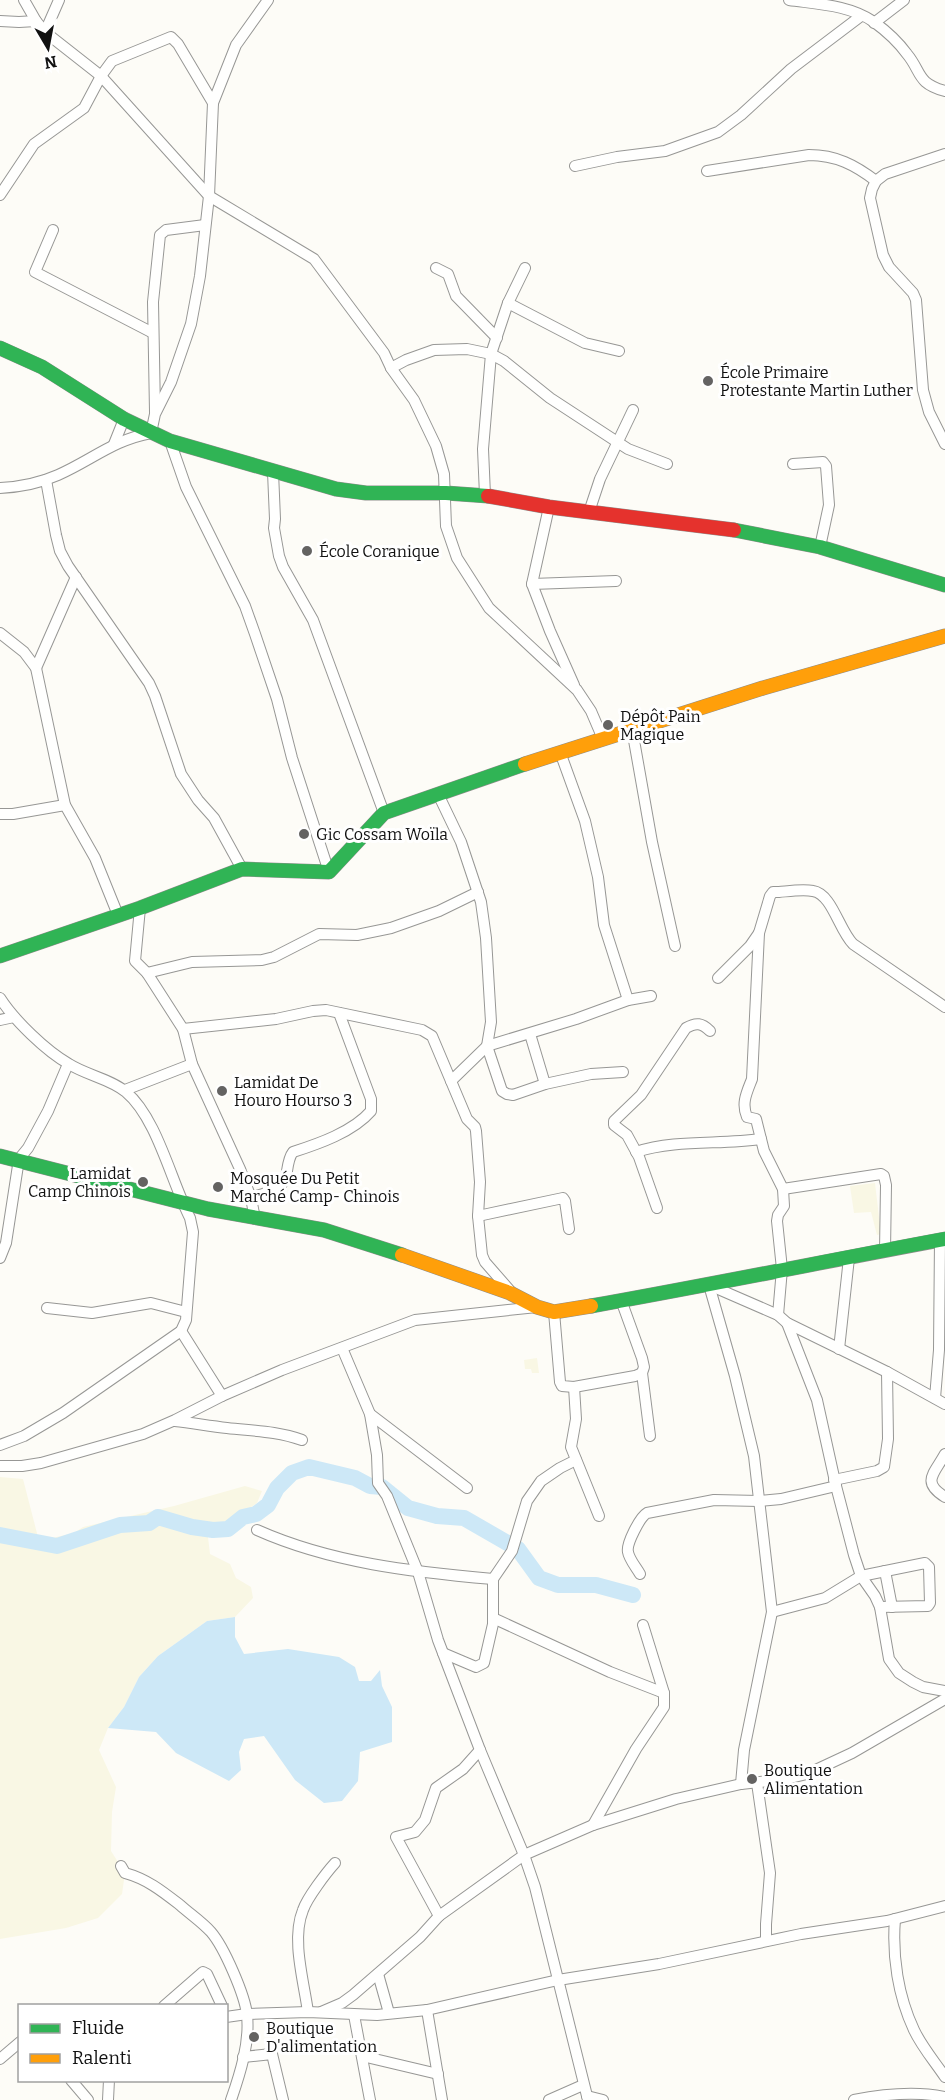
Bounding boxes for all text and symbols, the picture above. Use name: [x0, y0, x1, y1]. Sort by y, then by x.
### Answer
north arrow: [18, 18, 78, 78]
text: N: [43, 52, 58, 73]
place label: École Primaire Protestante Martin Luther: [720, 362, 913, 400]
marker: École Primaire Protestante Martin Luther: [701, 374, 715, 388]
place label: École Coranique: [319, 541, 440, 561]
marker: École Coranique: [300, 544, 314, 558]
place label: Dépôt Pain Magique: [620, 707, 701, 744]
marker: Dépôt Pain Magique: [601, 718, 615, 732]
place label: Gic Cossam Woïla: [316, 825, 448, 844]
marker: Gic Cossam Woïla: [297, 827, 311, 841]
place label: Lamidat De Houro Hourso 3: [234, 1073, 352, 1110]
marker: Lamidat De Houro Hourso 3: [215, 1084, 229, 1098]
place label: Lamidat Camp Chinois: [28, 1164, 131, 1201]
place label: Mosquée Du Petit Marché Camp- Chinois: [230, 1169, 400, 1206]
marker: Lamidat Camp Chinois: [136, 1175, 150, 1189]
marker: Mosquée Du Petit Marché Camp- Chinois: [211, 1180, 225, 1194]
place label: Boutique Alimentation: [764, 1761, 863, 1798]
marker: Boutique Alimentation: [745, 1772, 759, 1786]
legend: [18, 2004, 228, 2082]
text: Fluide: [72, 2017, 124, 2039]
place label: Boutique D'alimentation: [266, 2019, 377, 2056]
marker: Boutique D'alimentation: [247, 2030, 261, 2044]
text: Ralenti: [72, 2047, 132, 2069]

